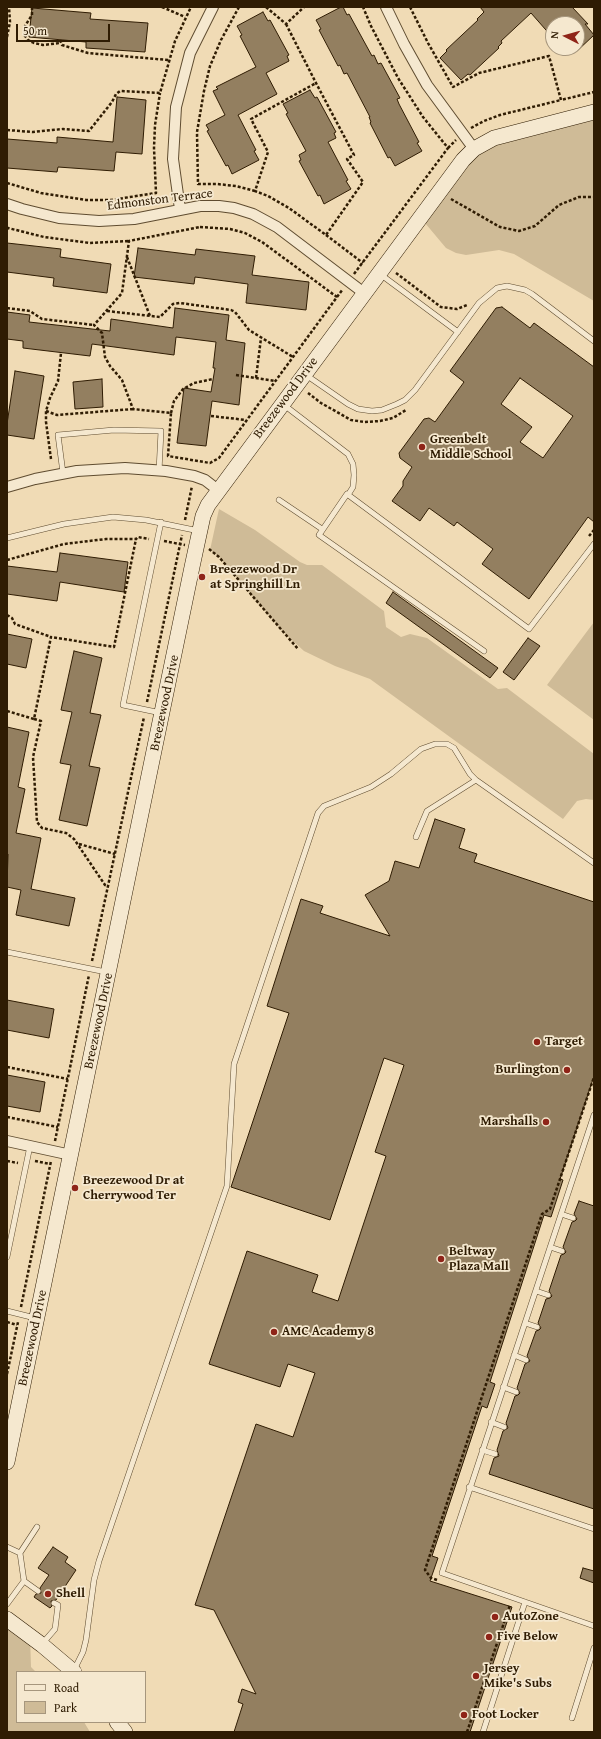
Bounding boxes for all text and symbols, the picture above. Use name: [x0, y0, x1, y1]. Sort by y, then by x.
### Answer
scale bar: [18, 16, 112, 42]
north arrow: [545, 16, 585, 56]
text: 50 m: [23, 22, 47, 39]
text: N: [546, 30, 562, 39]
street label: Edmonston Terrace: [106, 186, 214, 214]
street label: Breezewood Drive: [250, 354, 322, 442]
place label: Greenbelt Middle School: [430, 432, 512, 463]
marker: Greenbelt Middle School: [417, 442, 427, 452]
place label: Breezewood Dr at Springhill Ln: [210, 562, 300, 593]
marker: Breezewood Dr at Springhill Ln: [197, 572, 207, 582]
street label: Breezewood Drive: [147, 654, 183, 752]
street label: Breezewood Drive: [81, 972, 117, 1070]
place label: Target: [545, 1034, 583, 1050]
marker: Target: [532, 1037, 542, 1047]
place label: Burlington: [495, 1062, 559, 1078]
marker: Burlington: [562, 1065, 572, 1075]
place label: Marshalls: [481, 1114, 538, 1130]
marker: Marshalls: [541, 1117, 551, 1127]
place label: Breezewood Dr at Cherrywood Ter: [83, 1173, 184, 1204]
marker: Breezewood Dr at Cherrywood Ter: [70, 1183, 80, 1193]
place label: Beltway Plaza Mall: [449, 1244, 509, 1275]
marker: Beltway Plaza Mall: [436, 1254, 446, 1264]
street label: Breezewood Drive: [15, 1289, 51, 1387]
place label: AMC Academy 8: [282, 1324, 374, 1340]
marker: AMC Academy 8: [269, 1327, 279, 1337]
place label: Shell: [56, 1586, 85, 1602]
marker: Shell: [43, 1589, 53, 1599]
place label: AutoZone: [503, 1609, 559, 1625]
marker: AutoZone: [490, 1612, 500, 1622]
place label: Five Below: [497, 1629, 558, 1645]
marker: Five Below: [484, 1632, 494, 1642]
place label: Jersey Mike's Subs: [484, 1661, 552, 1692]
legend: [16, 1671, 146, 1723]
marker: Jersey Mike's Subs: [471, 1671, 481, 1681]
text: Road: [54, 1679, 79, 1696]
text: Park: [54, 1699, 77, 1716]
place label: Foot Locker: [472, 1707, 539, 1723]
marker: Foot Locker: [459, 1710, 469, 1720]

